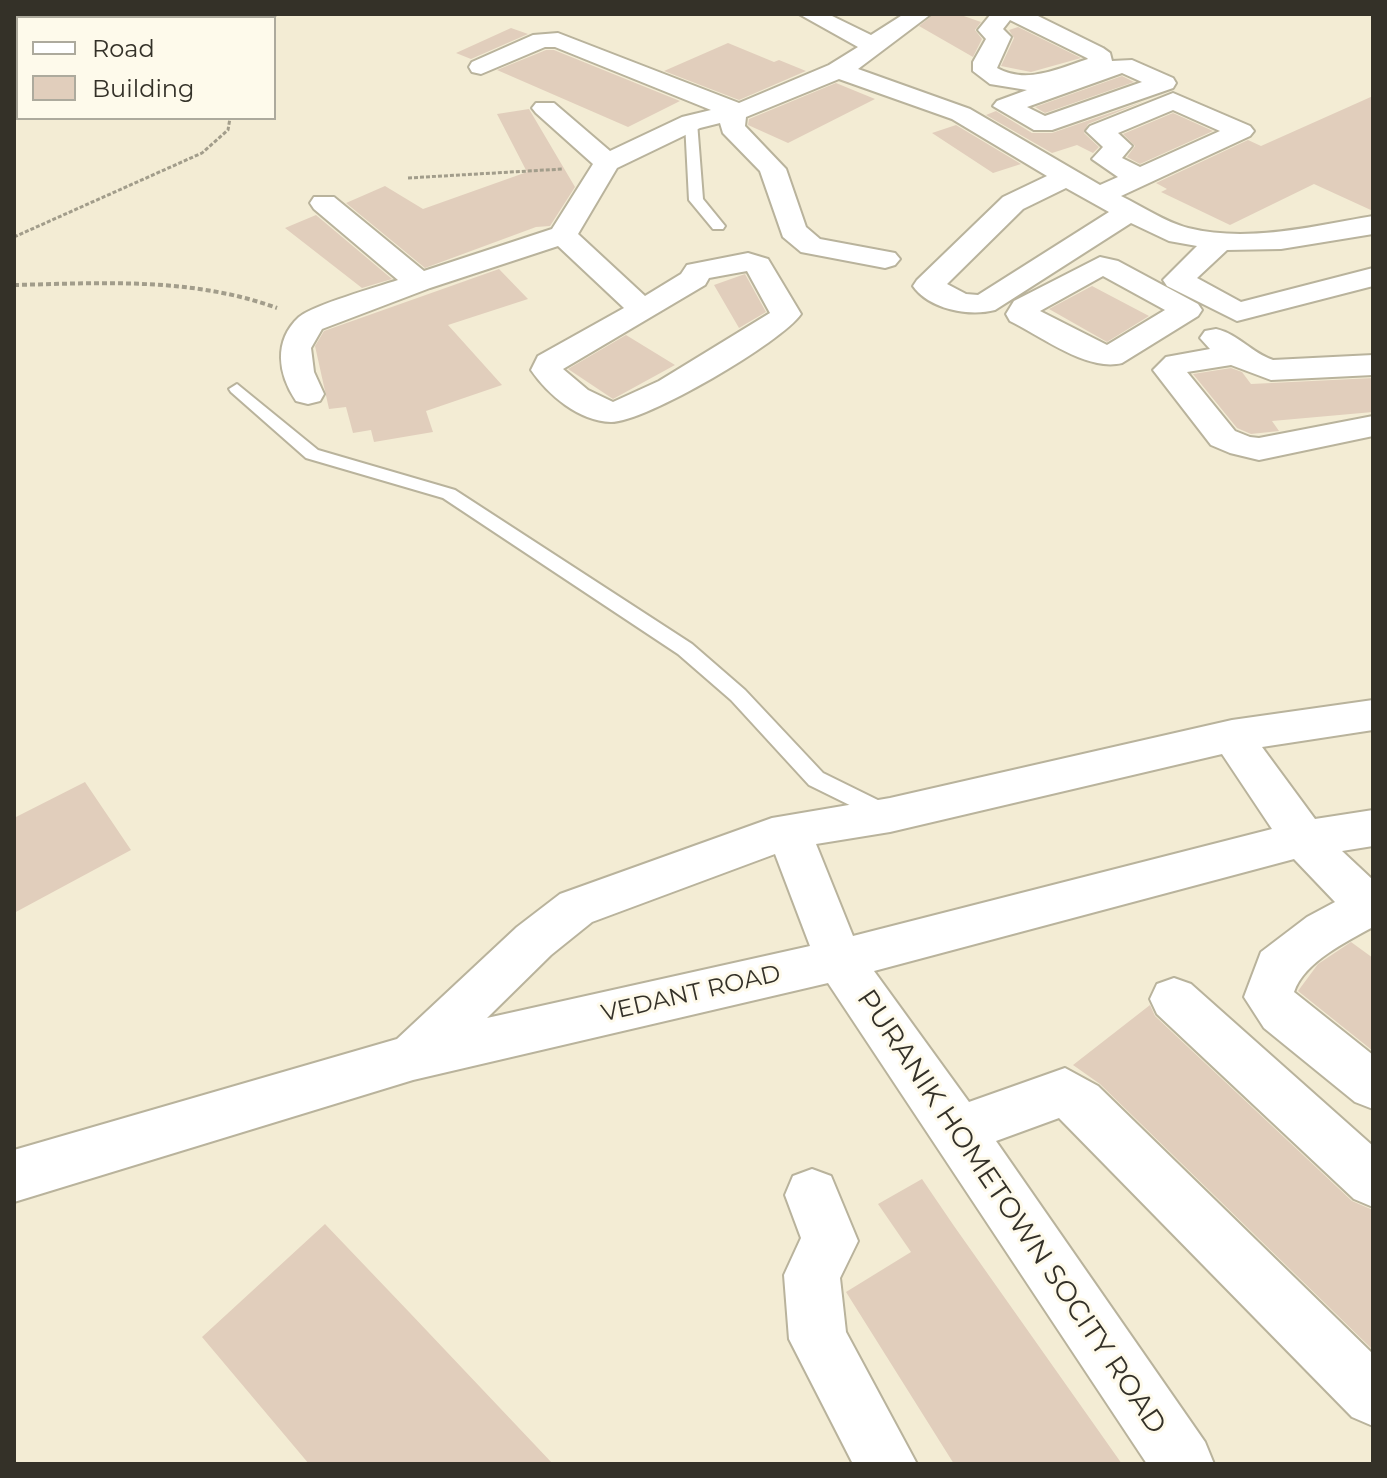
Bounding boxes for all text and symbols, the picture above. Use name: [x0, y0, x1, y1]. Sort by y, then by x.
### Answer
legend: [16, 16, 276, 120]
text: Road: [92, 34, 155, 63]
text: Building: [92, 74, 195, 103]
street label: VEDANT ROAD: [599, 959, 783, 1029]
street label: PURANIK HOMETOWN SOCITY ROAD: [849, 983, 1173, 1441]

